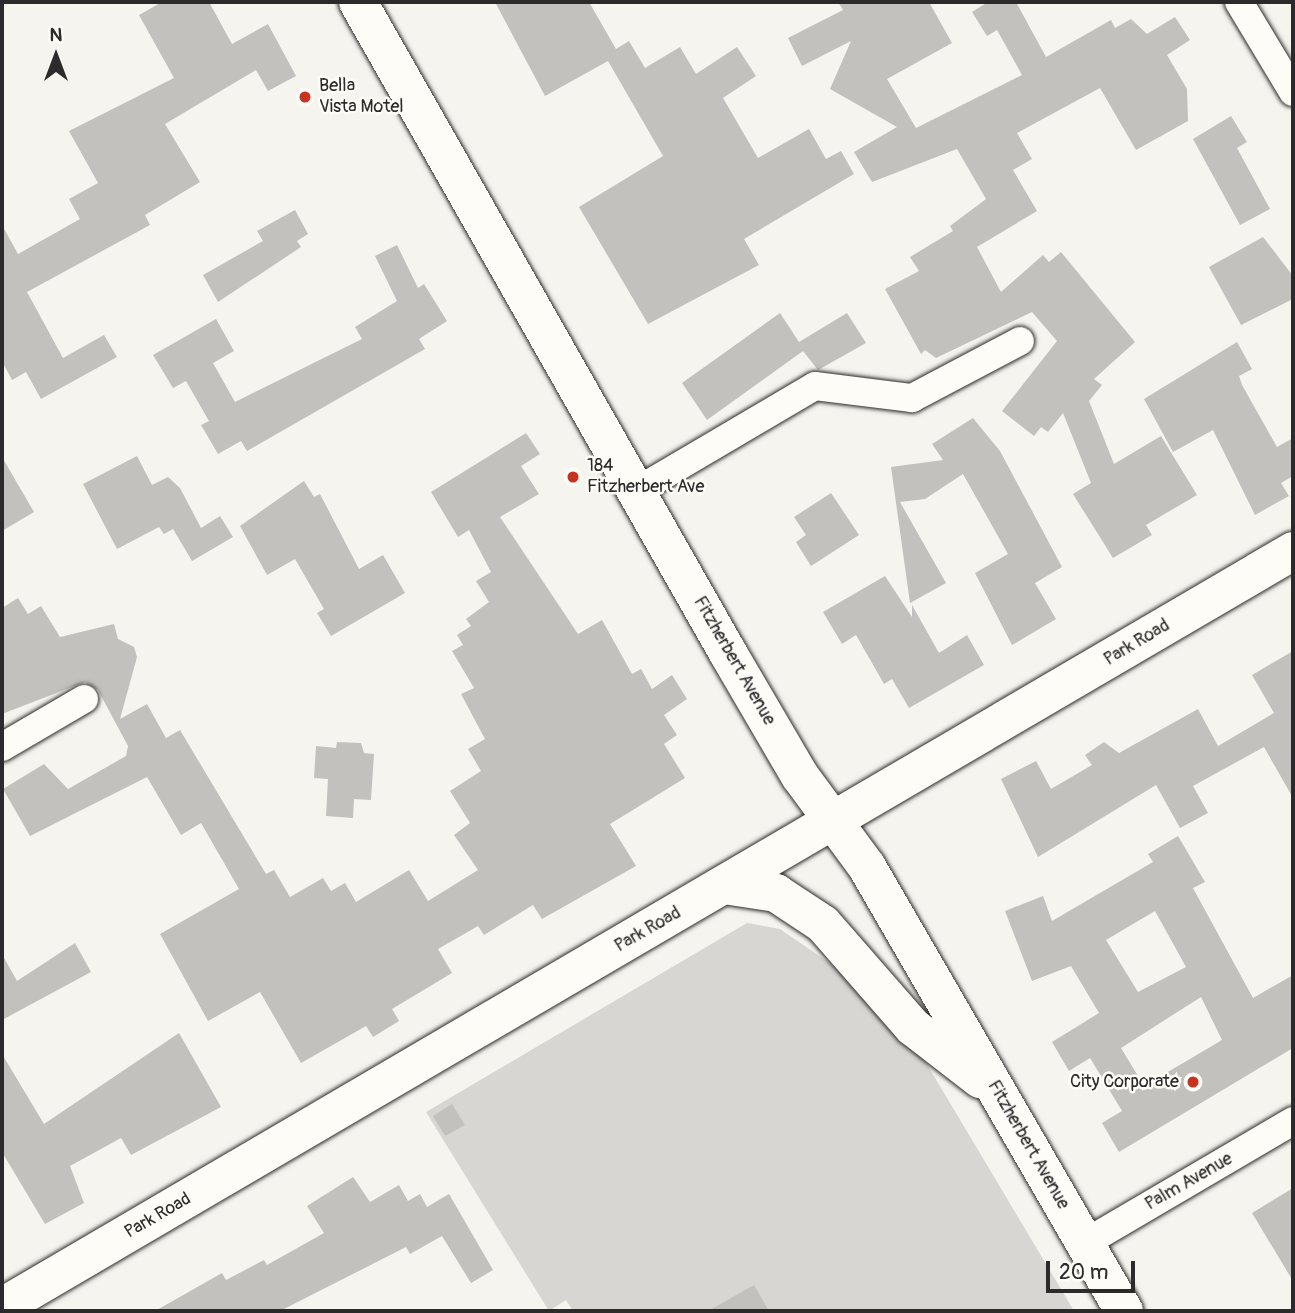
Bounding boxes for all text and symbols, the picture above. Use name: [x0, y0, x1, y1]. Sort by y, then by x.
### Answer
north arrow: [21, 21, 91, 91]
text: N: [50, 23, 62, 47]
place label: Bella Vista Motel: [319, 76, 404, 119]
marker: Bella Vista Motel: [297, 89, 313, 105]
place label: 184 Fitzherbert Ave: [587, 456, 704, 498]
marker: 184 Fitzherbert Ave: [565, 469, 581, 485]
street label: Fitzherbert Avenue: [688, 593, 780, 729]
street label: Park Road: [1100, 615, 1174, 671]
street label: Park Road: [611, 902, 685, 958]
place label: City Corporate: [1070, 1071, 1179, 1093]
marker: City Corporate: [1185, 1074, 1201, 1090]
street label: Fitzherbert Avenue: [982, 1077, 1074, 1213]
street label: Palm Avenue: [1142, 1148, 1236, 1216]
street label: Park Road: [121, 1188, 195, 1244]
scale bar: [1050, 1246, 1139, 1290]
text: 20 m: [1059, 1259, 1108, 1286]

